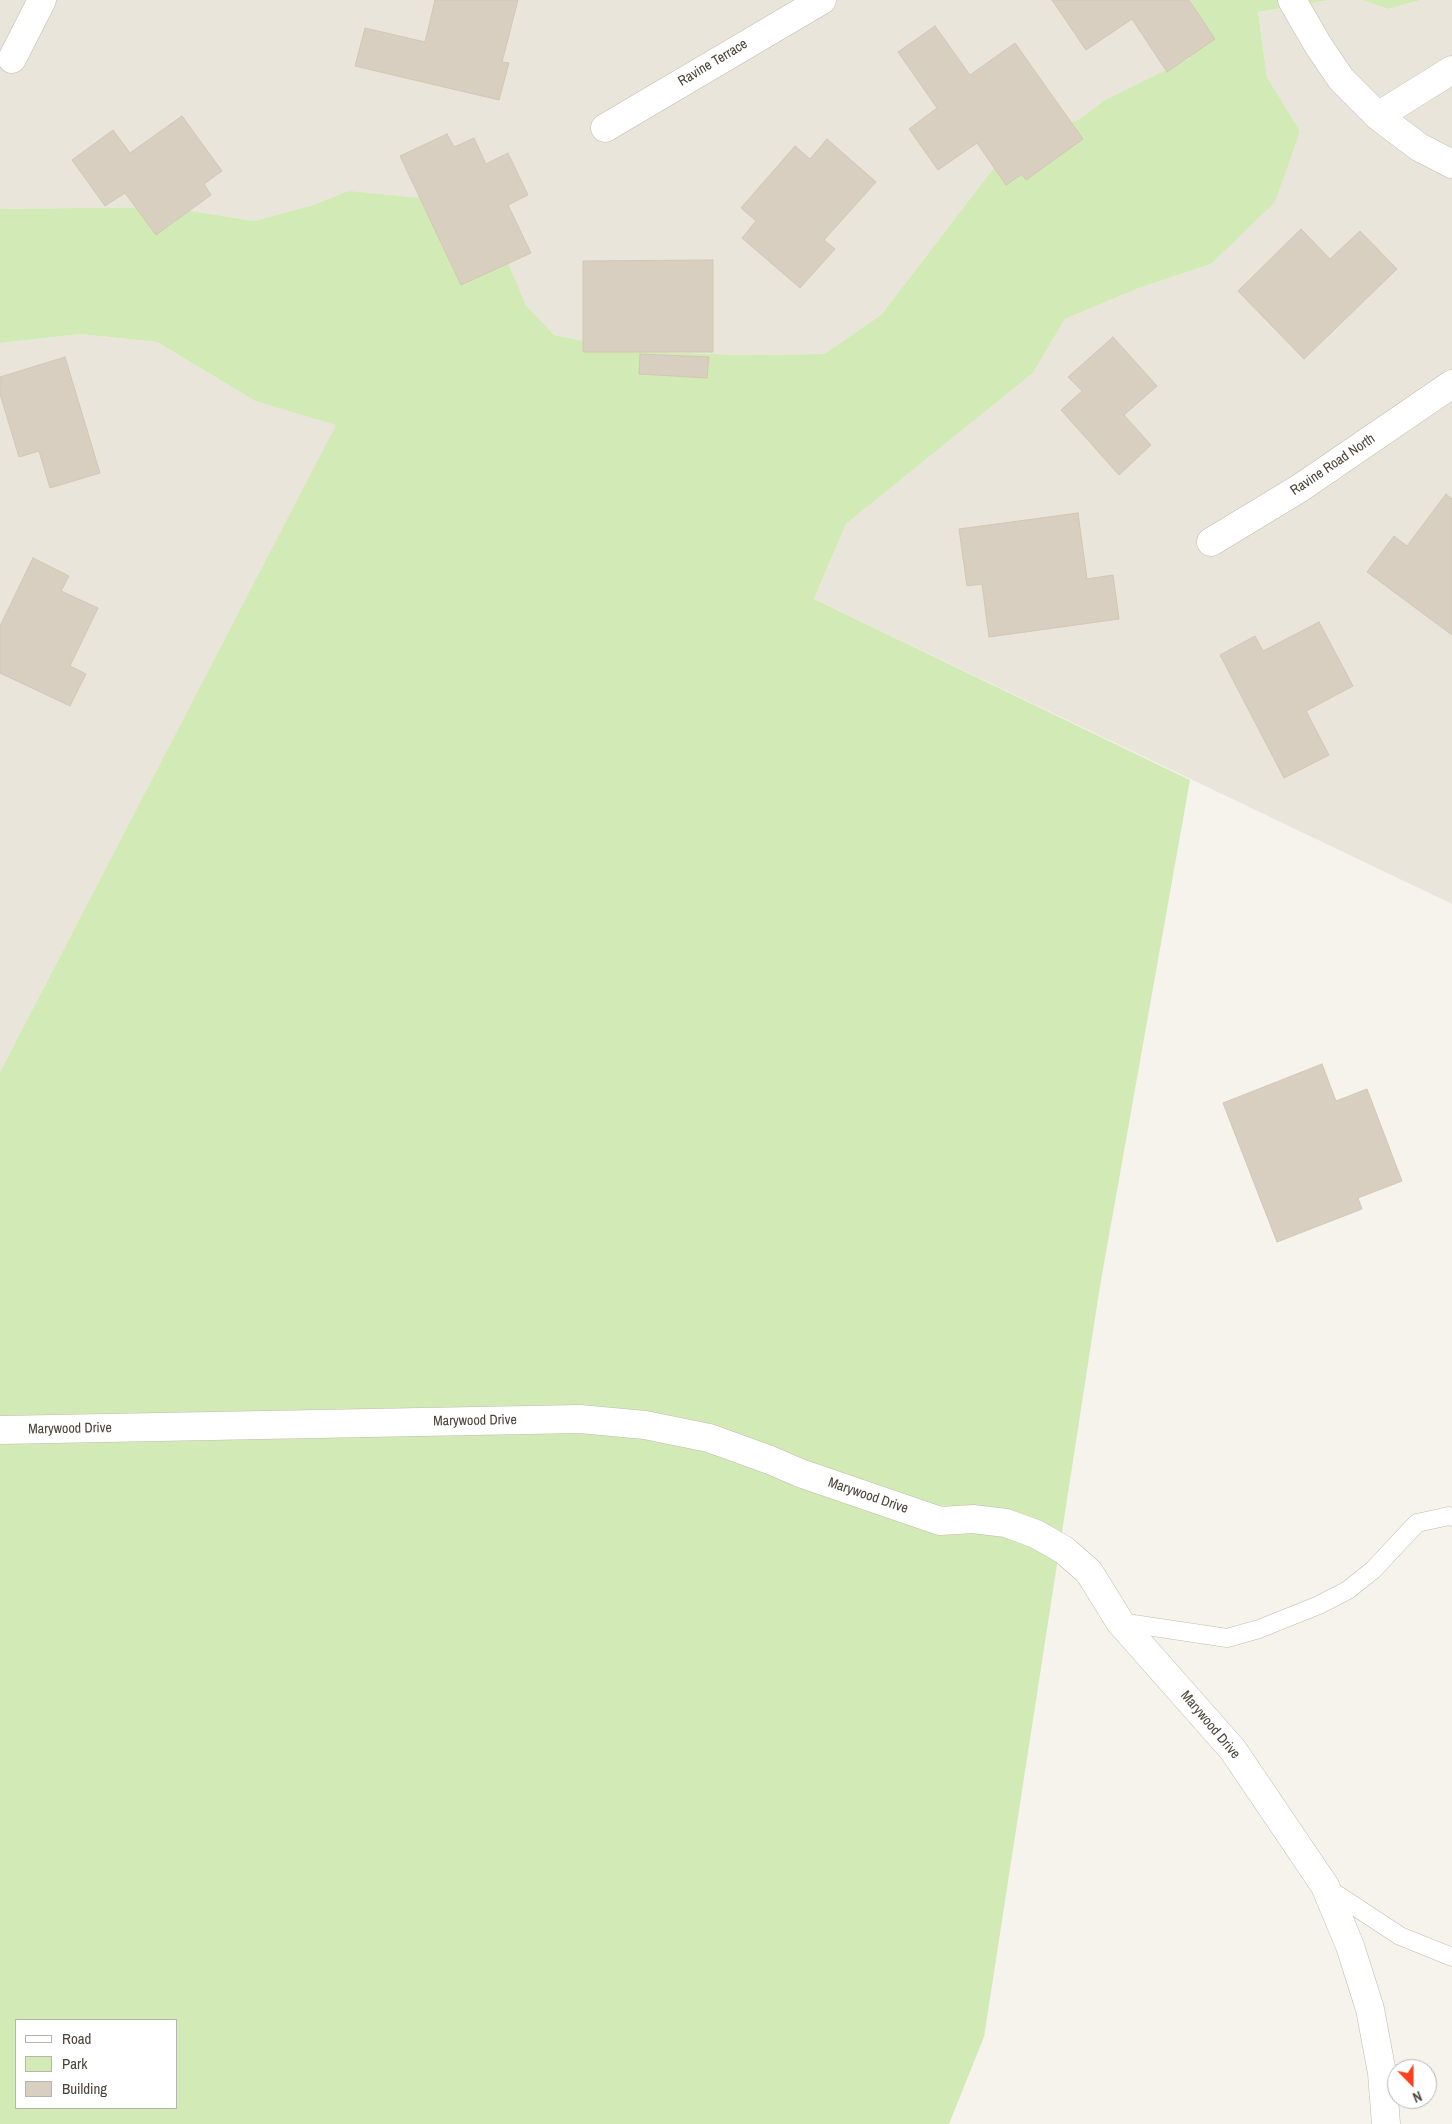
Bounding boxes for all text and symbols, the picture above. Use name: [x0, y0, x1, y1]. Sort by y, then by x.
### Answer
street label: Ravine Terrace: [675, 36, 751, 90]
street label: Ravine Road North: [1288, 431, 1378, 499]
street label: Marywood Drive: [433, 1412, 517, 1430]
street label: Marywood Drive: [28, 1420, 112, 1438]
street label: Marywood Drive: [826, 1474, 910, 1518]
street label: Marywood Drive: [1177, 1688, 1243, 1762]
legend: [15, 2019, 178, 2109]
text: Road: [62, 2028, 91, 2049]
text: Park: [62, 2053, 87, 2074]
north arrow: [1387, 2059, 1437, 2109]
text: Building: [62, 2078, 107, 2099]
text: N: [1410, 2087, 1424, 2107]

